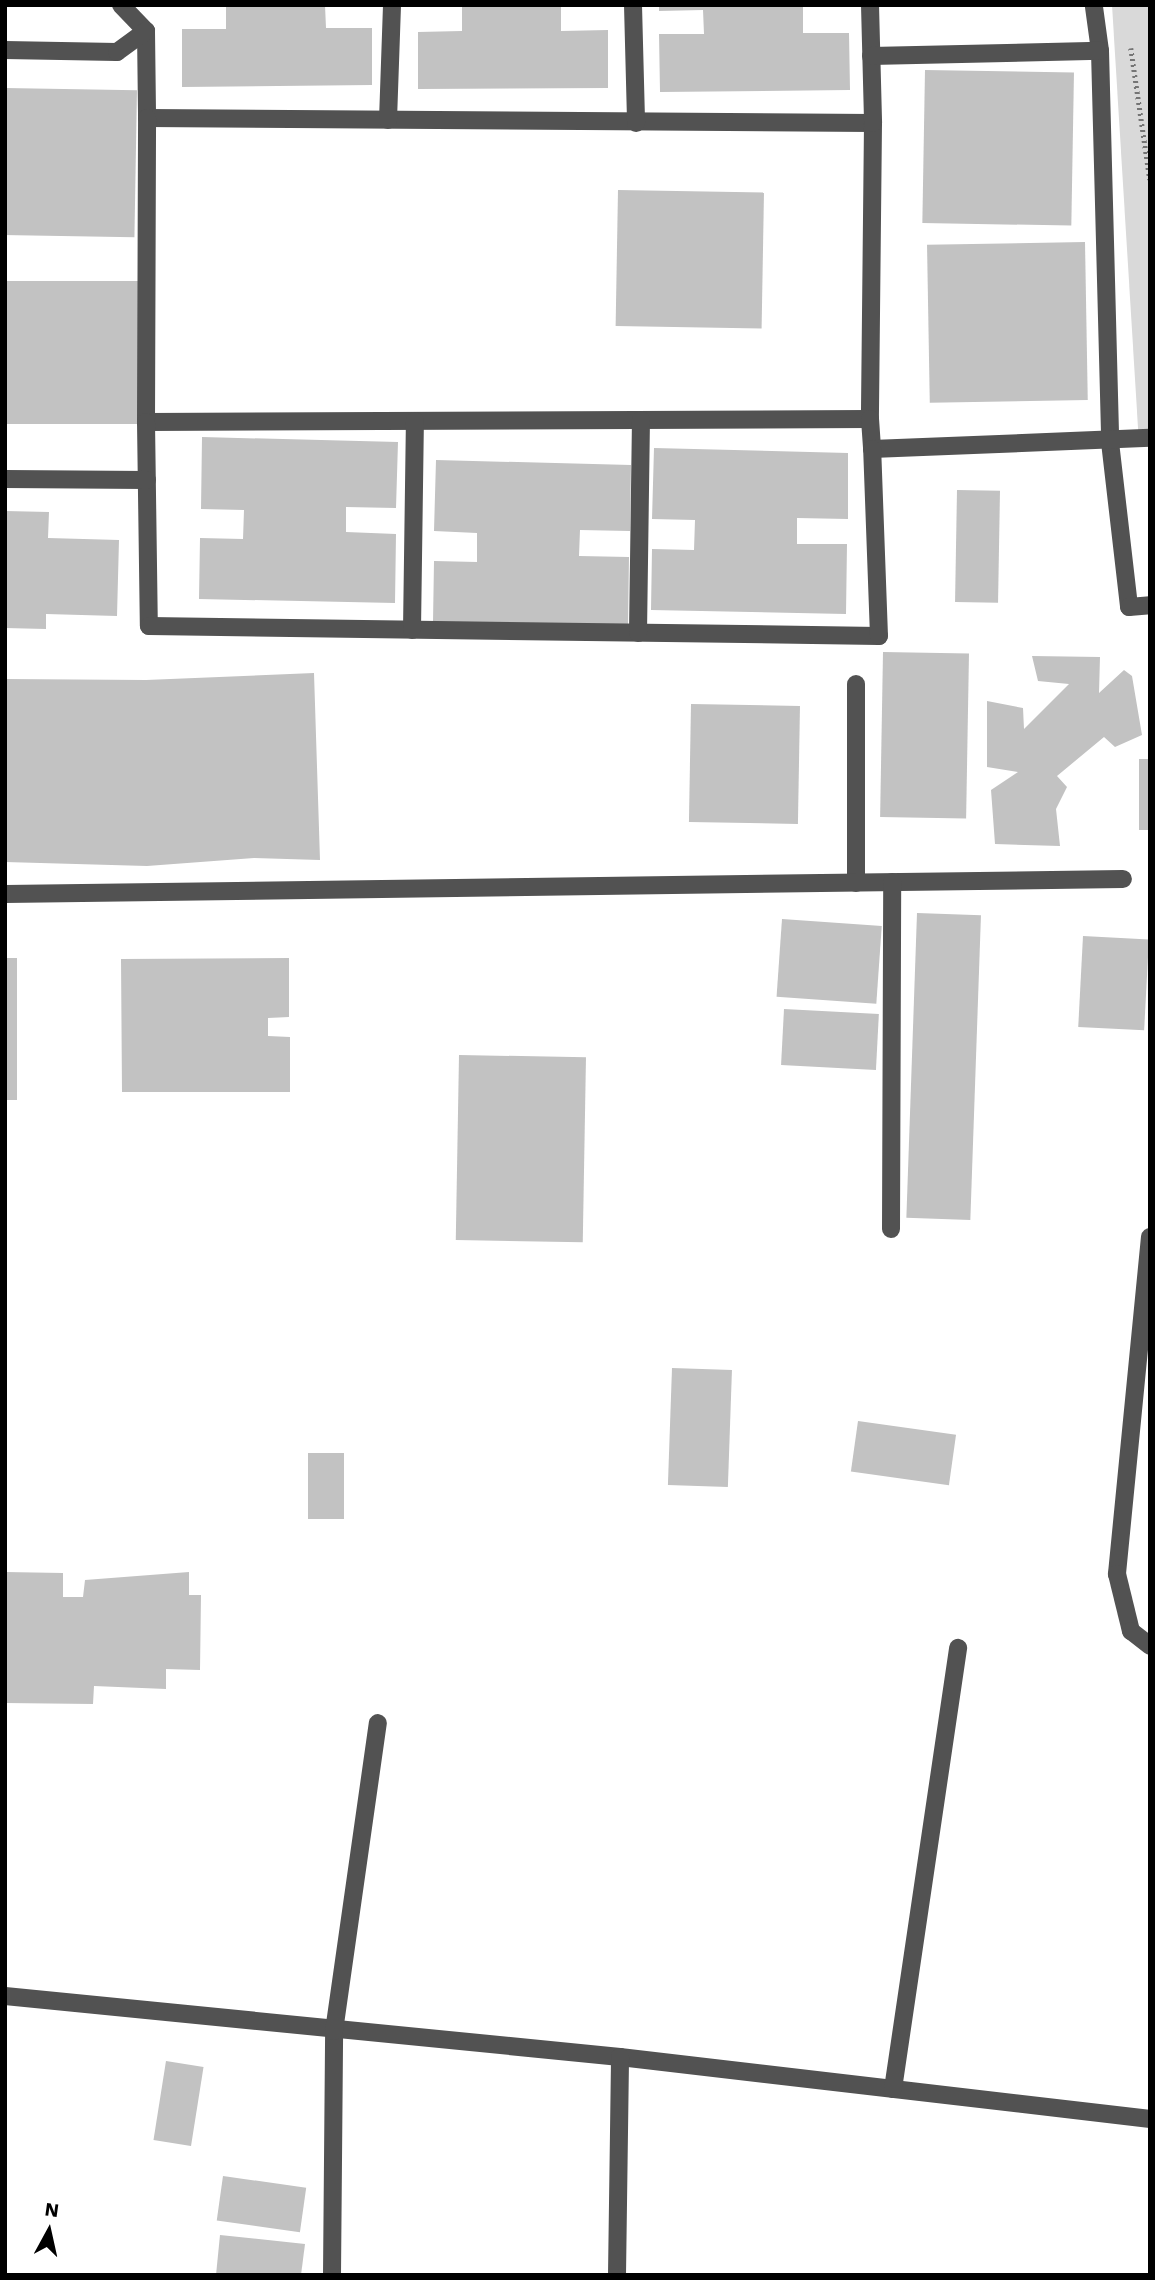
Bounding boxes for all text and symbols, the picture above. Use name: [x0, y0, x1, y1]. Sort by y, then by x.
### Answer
north arrow: [14, 2196, 84, 2266]
text: N: [43, 2197, 61, 2222]

